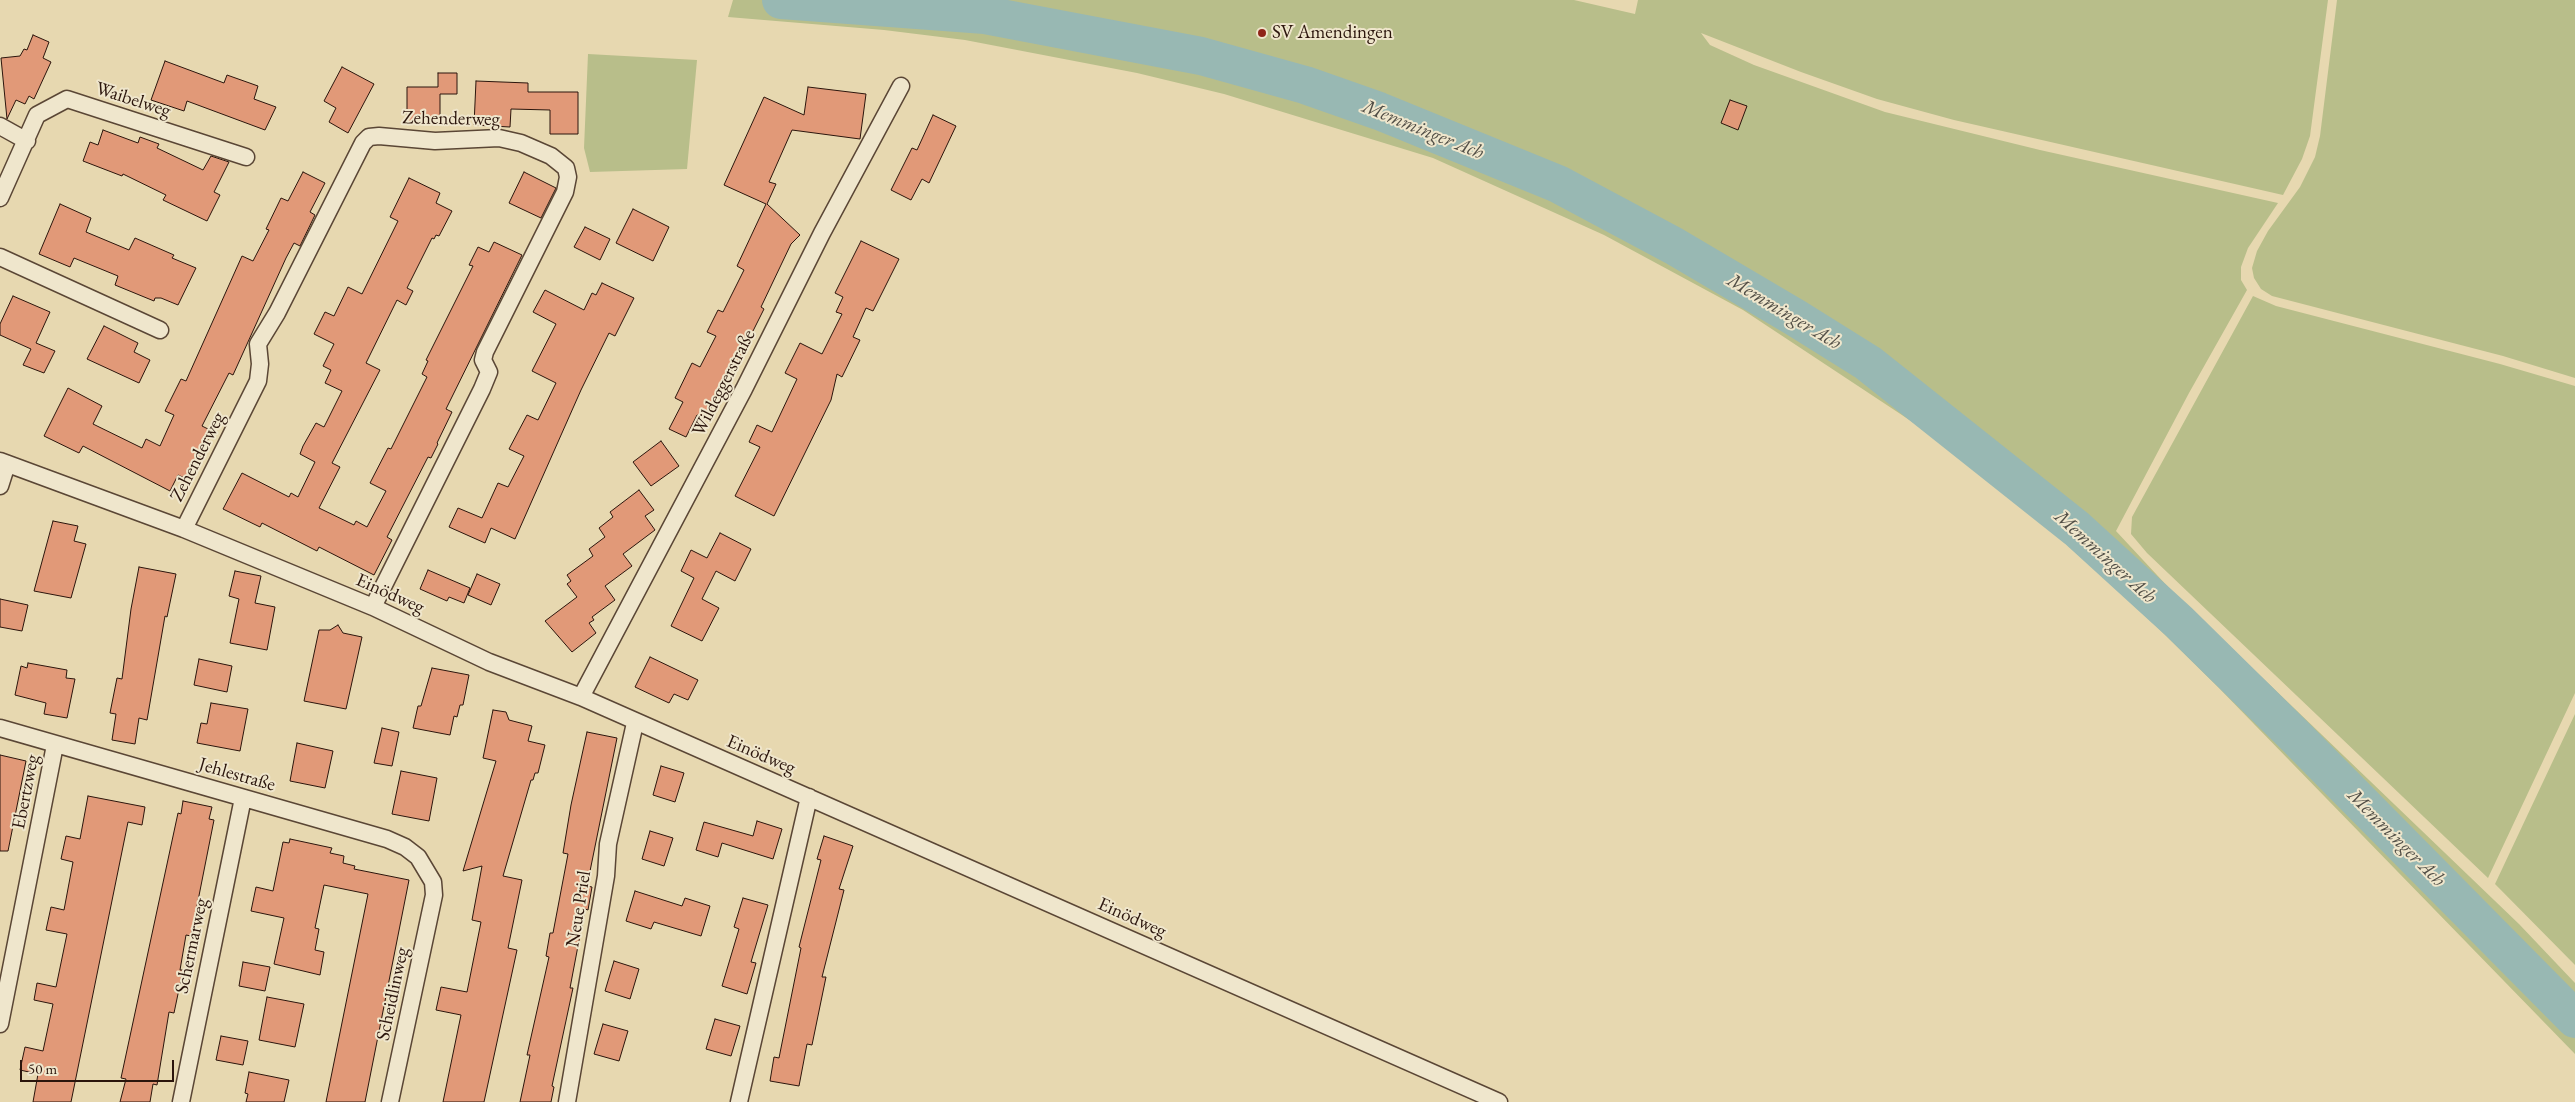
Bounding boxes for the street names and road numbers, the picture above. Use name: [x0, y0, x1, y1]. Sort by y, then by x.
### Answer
street label: Waibelweg: [93, 77, 173, 123]
street label: Zehenderweg: [402, 107, 500, 131]
street label: Wildeggerstraße: [687, 326, 761, 440]
street label: Zehenderweg: [166, 408, 230, 506]
street label: Einödweg: [352, 569, 428, 619]
street label: Einödweg: [723, 730, 799, 780]
street label: Ebertzweg: [8, 753, 44, 831]
street label: Jehlestraße: [196, 753, 278, 797]
street label: Neue Priel: [562, 869, 596, 949]
street label: Einödweg: [1094, 893, 1170, 943]
street label: Schermarweg: [171, 896, 213, 996]
street label: Scheidlinweg: [372, 945, 414, 1043]

